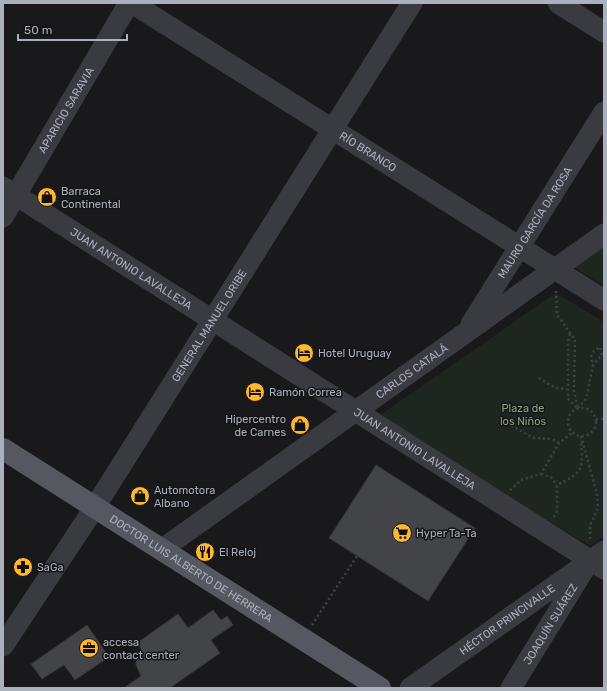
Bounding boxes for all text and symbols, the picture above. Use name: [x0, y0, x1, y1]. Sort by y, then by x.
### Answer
scale bar: [18, 16, 127, 42]
text: 50 m: [24, 23, 52, 37]
street label: APARICIO SARAVIA: [36, 64, 97, 156]
street label: RÍO BRANCO: [337, 129, 399, 175]
street label: MAURO GARCÍA DA ROSA: [495, 164, 575, 281]
place label: Barraca Continental: [61, 185, 121, 211]
shop icon: Barraca Continental: [36, 186, 58, 208]
street label: JUAN ANTONIO LAVALLEJA: [68, 225, 195, 313]
street label: GENERAL MANUEL ORIBE: [169, 267, 250, 384]
street label: CARLOS CATALÁ: [374, 341, 451, 402]
hotel icon: Hotel Uruguay: [293, 342, 315, 364]
place label: Hotel Uruguay: [318, 347, 392, 360]
hotel icon: Ramón Correa: [244, 381, 266, 403]
place label: Ramón Correa: [269, 386, 342, 399]
park label: Plaza de los Niños: [500, 402, 546, 428]
street label: JUAN ANTONIO LAVALLEJA: [351, 406, 478, 493]
place label: Hipercentro de Carnes: [225, 413, 286, 439]
shop icon: Hipercentro de Carnes: [289, 414, 311, 436]
place label: Automotora Albano: [154, 484, 215, 510]
shop icon: Automotora Albano: [129, 485, 151, 507]
street label: DOCTOR LUIS ALBERTO DE HERRERA: [107, 512, 275, 626]
supermarket icon: Hyper Ta-Ta: [391, 522, 413, 544]
place label: Hyper Ta-Ta: [416, 527, 476, 540]
restaurant icon: El Reloj: [194, 541, 216, 563]
place label: El Reloj: [219, 546, 256, 559]
pharmacy icon: SaGa: [12, 556, 34, 578]
place label: SaGa: [37, 561, 63, 574]
street label: HÉCTOR PRINCIVALLE: [457, 581, 558, 658]
street label: JOAQUÍN SUÁREZ: [521, 581, 581, 667]
place label: accesa contact center: [103, 636, 180, 662]
office icon: accesa contact center: [78, 637, 100, 659]

